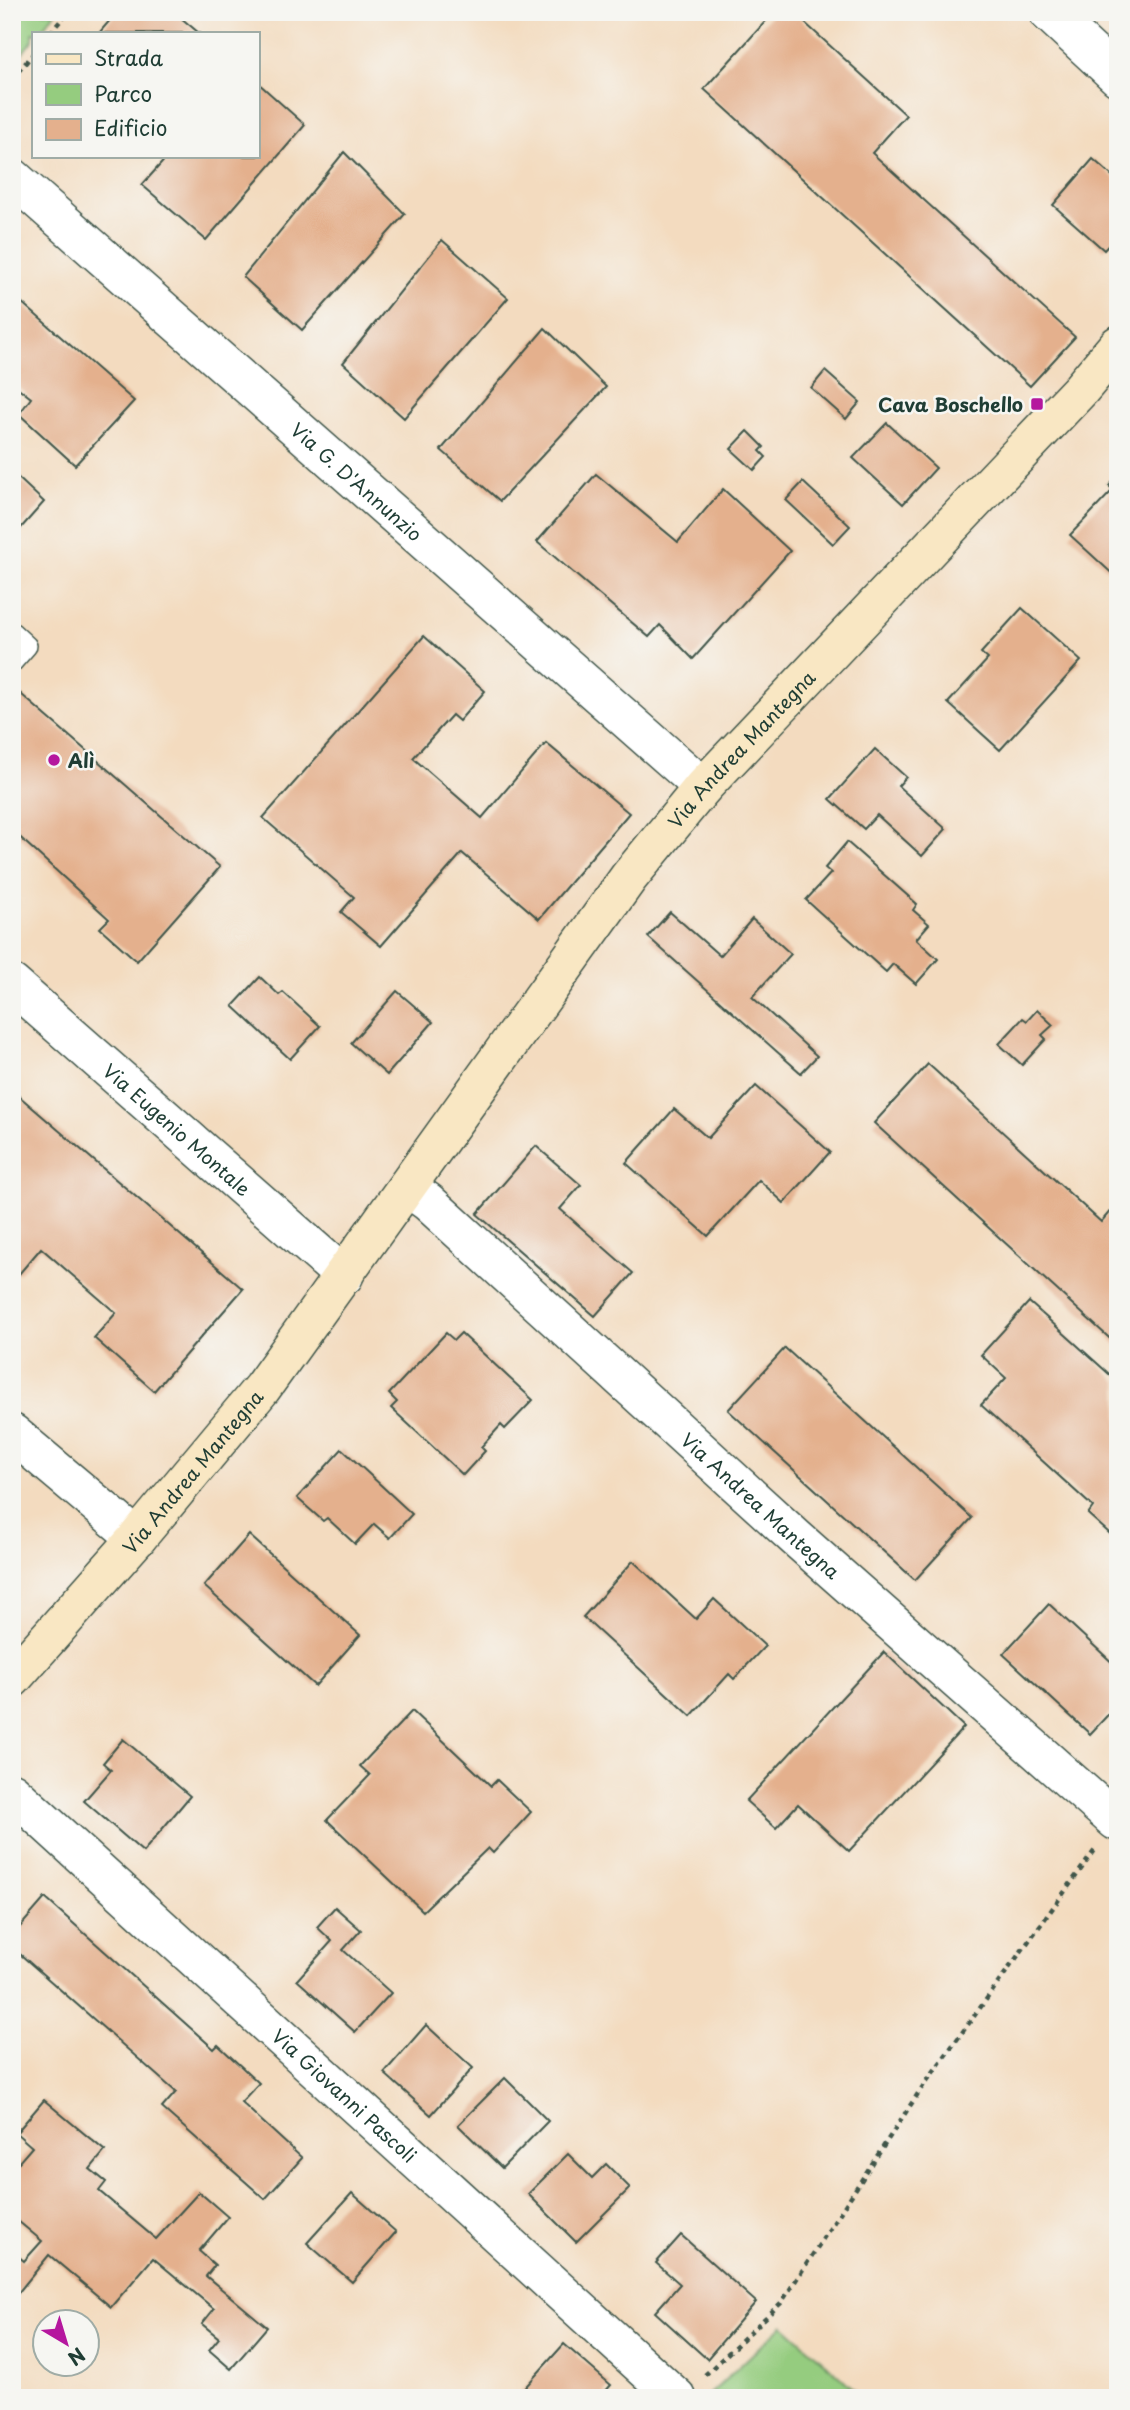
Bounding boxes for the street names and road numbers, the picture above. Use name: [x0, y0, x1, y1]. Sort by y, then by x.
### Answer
street label: Via G. D'Annunzio: [285, 416, 429, 547]
street label: Via Andrea Mantegna: [661, 664, 821, 834]
street label: Via Eugenio Montale: [97, 1056, 257, 1202]
street label: Via Andrea Mantegna: [116, 1383, 269, 1560]
street label: Via Andrea Mantegna: [675, 1426, 847, 1585]
street label: Via Giovanni Pascoli: [266, 2022, 423, 2168]

